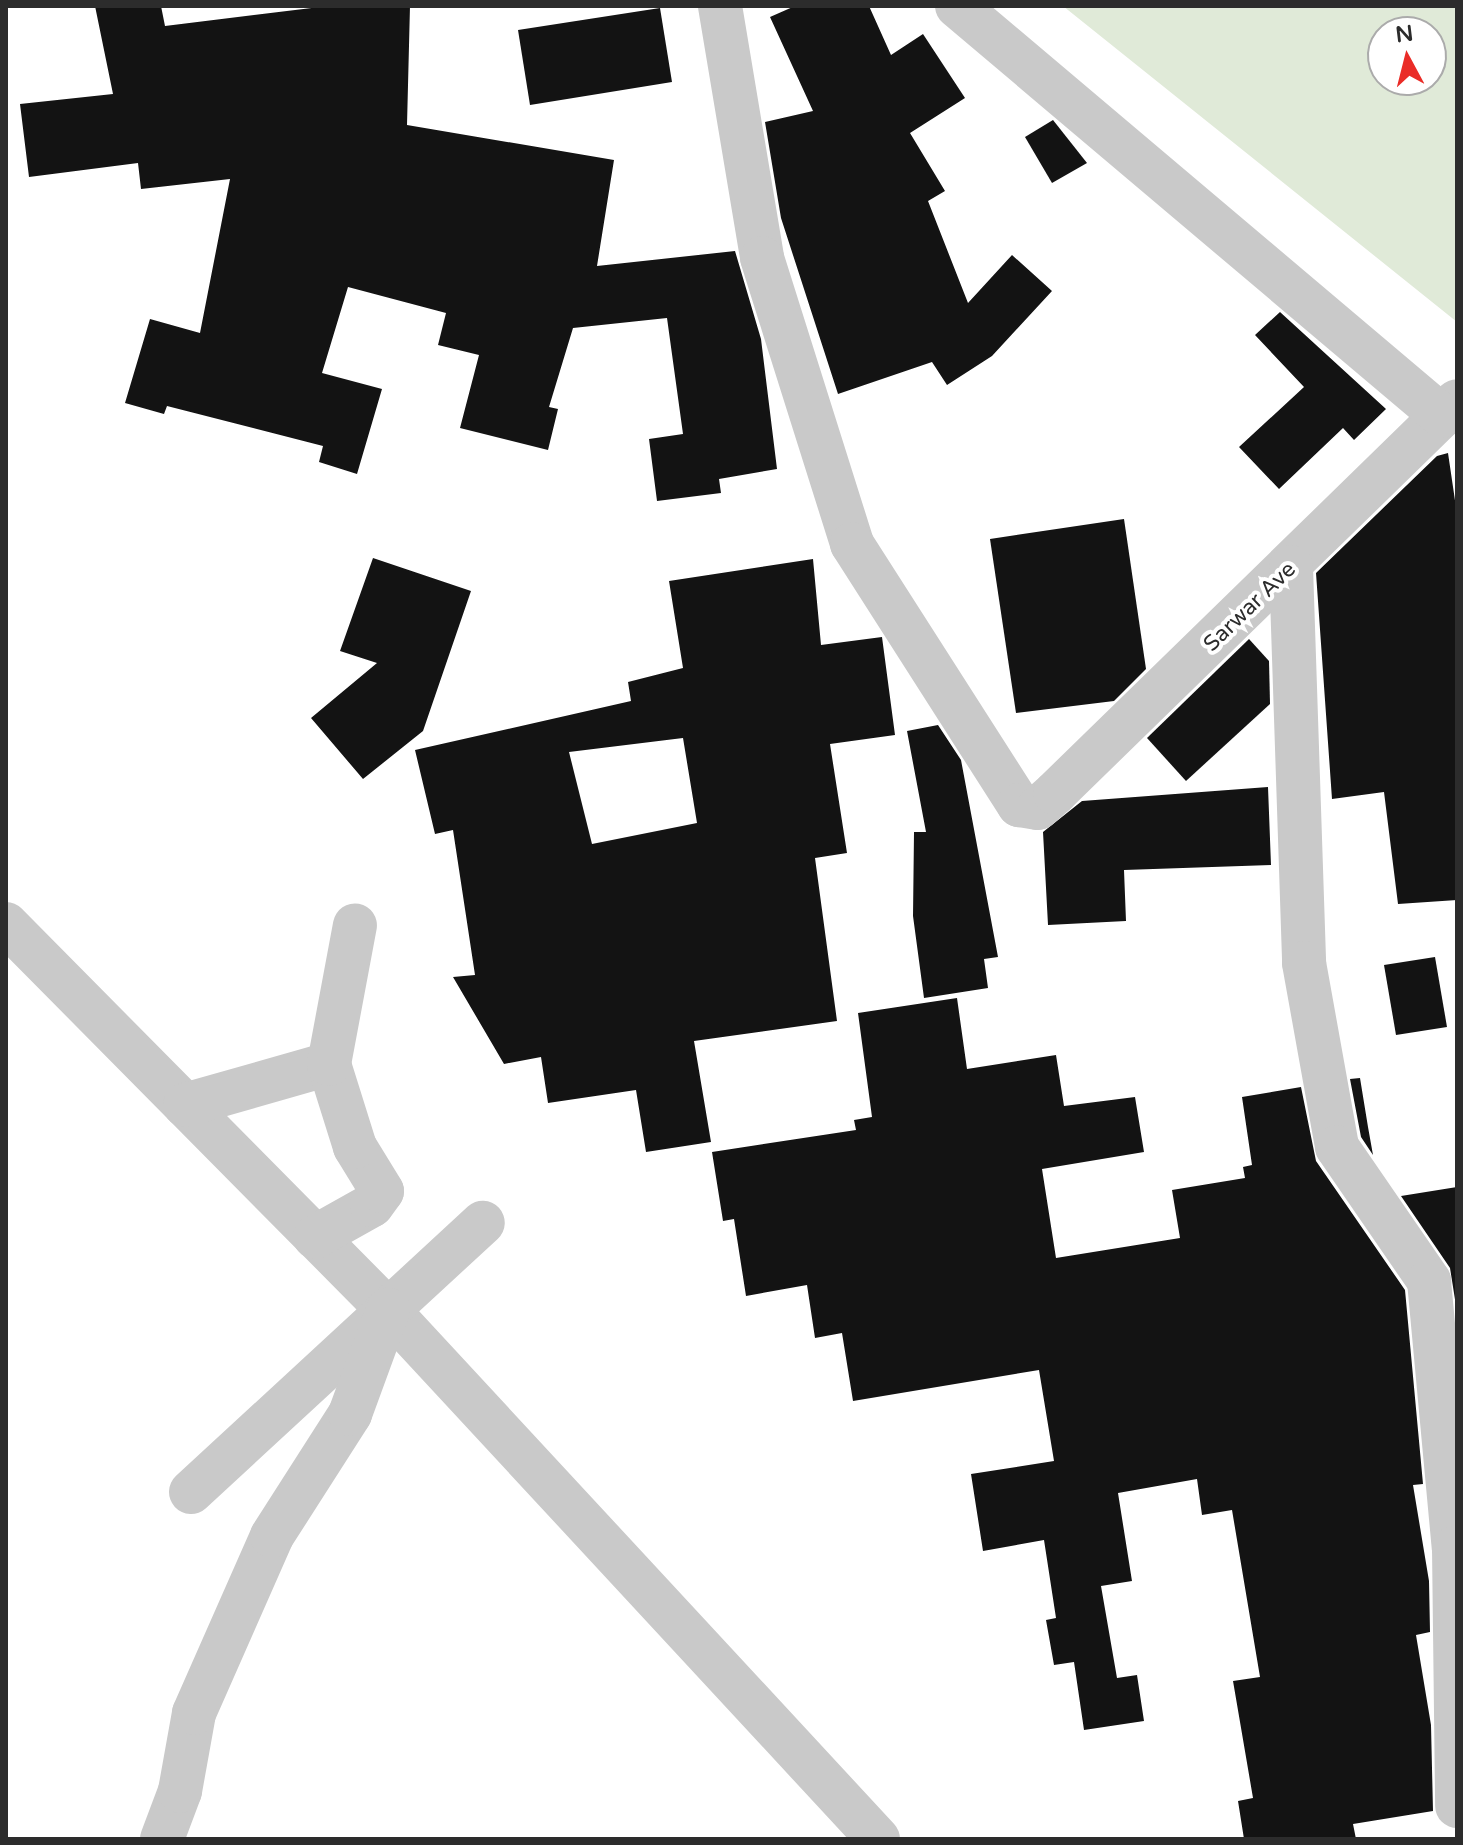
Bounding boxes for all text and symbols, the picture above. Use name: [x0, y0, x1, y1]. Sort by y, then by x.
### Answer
north arrow: [1367, 16, 1447, 96]
text: N: [1394, 20, 1415, 48]
street label: Sarwar Ave: [1198, 557, 1302, 657]

